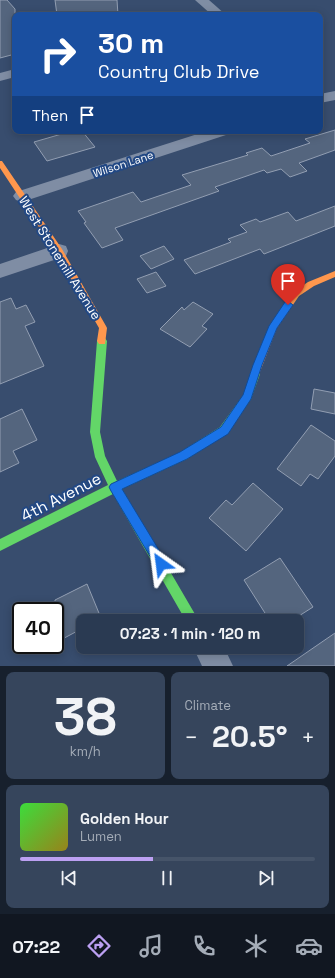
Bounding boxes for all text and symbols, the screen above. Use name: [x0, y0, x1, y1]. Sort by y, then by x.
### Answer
text: 30 m: [98, 25, 164, 61]
icon: right: [32, 28, 84, 80]
text: Country Club Drive: [98, 60, 260, 83]
icon: arrive: [76, 104, 98, 126]
text: Then: [32, 106, 68, 125]
street label: Wilson Lane: [91, 148, 155, 180]
street label: West Stonemill Avenue: [15, 193, 105, 323]
pin: [271, 264, 305, 305]
icon: arrive: [277, 270, 299, 292]
street label: 4th Avenue: [17, 468, 105, 526]
position arrow: [140, 543, 182, 585]
speed limit sign: 40: [12, 602, 64, 654]
text: 07:23 · 1 min · 120 m: [120, 624, 260, 643]
text: 38: [54, 684, 117, 750]
text: Climate: [185, 697, 231, 714]
text: 20.5°: [212, 717, 288, 756]
text: −: [185, 723, 198, 751]
text: +: [301, 723, 315, 751]
text: km/h: [70, 743, 101, 760]
text: Golden Hour: [80, 809, 169, 828]
text: Lumen: [80, 828, 122, 845]
icon: previous: [58, 867, 80, 889]
icon: pause: [156, 867, 178, 889]
icon: next: [255, 867, 277, 889]
icon: directions: [85, 932, 113, 960]
icon: music: [137, 932, 165, 960]
icon: phone: [190, 932, 218, 960]
icon: climate: [242, 932, 270, 960]
icon: car: [295, 932, 323, 960]
text: 07:22: [12, 935, 60, 958]

